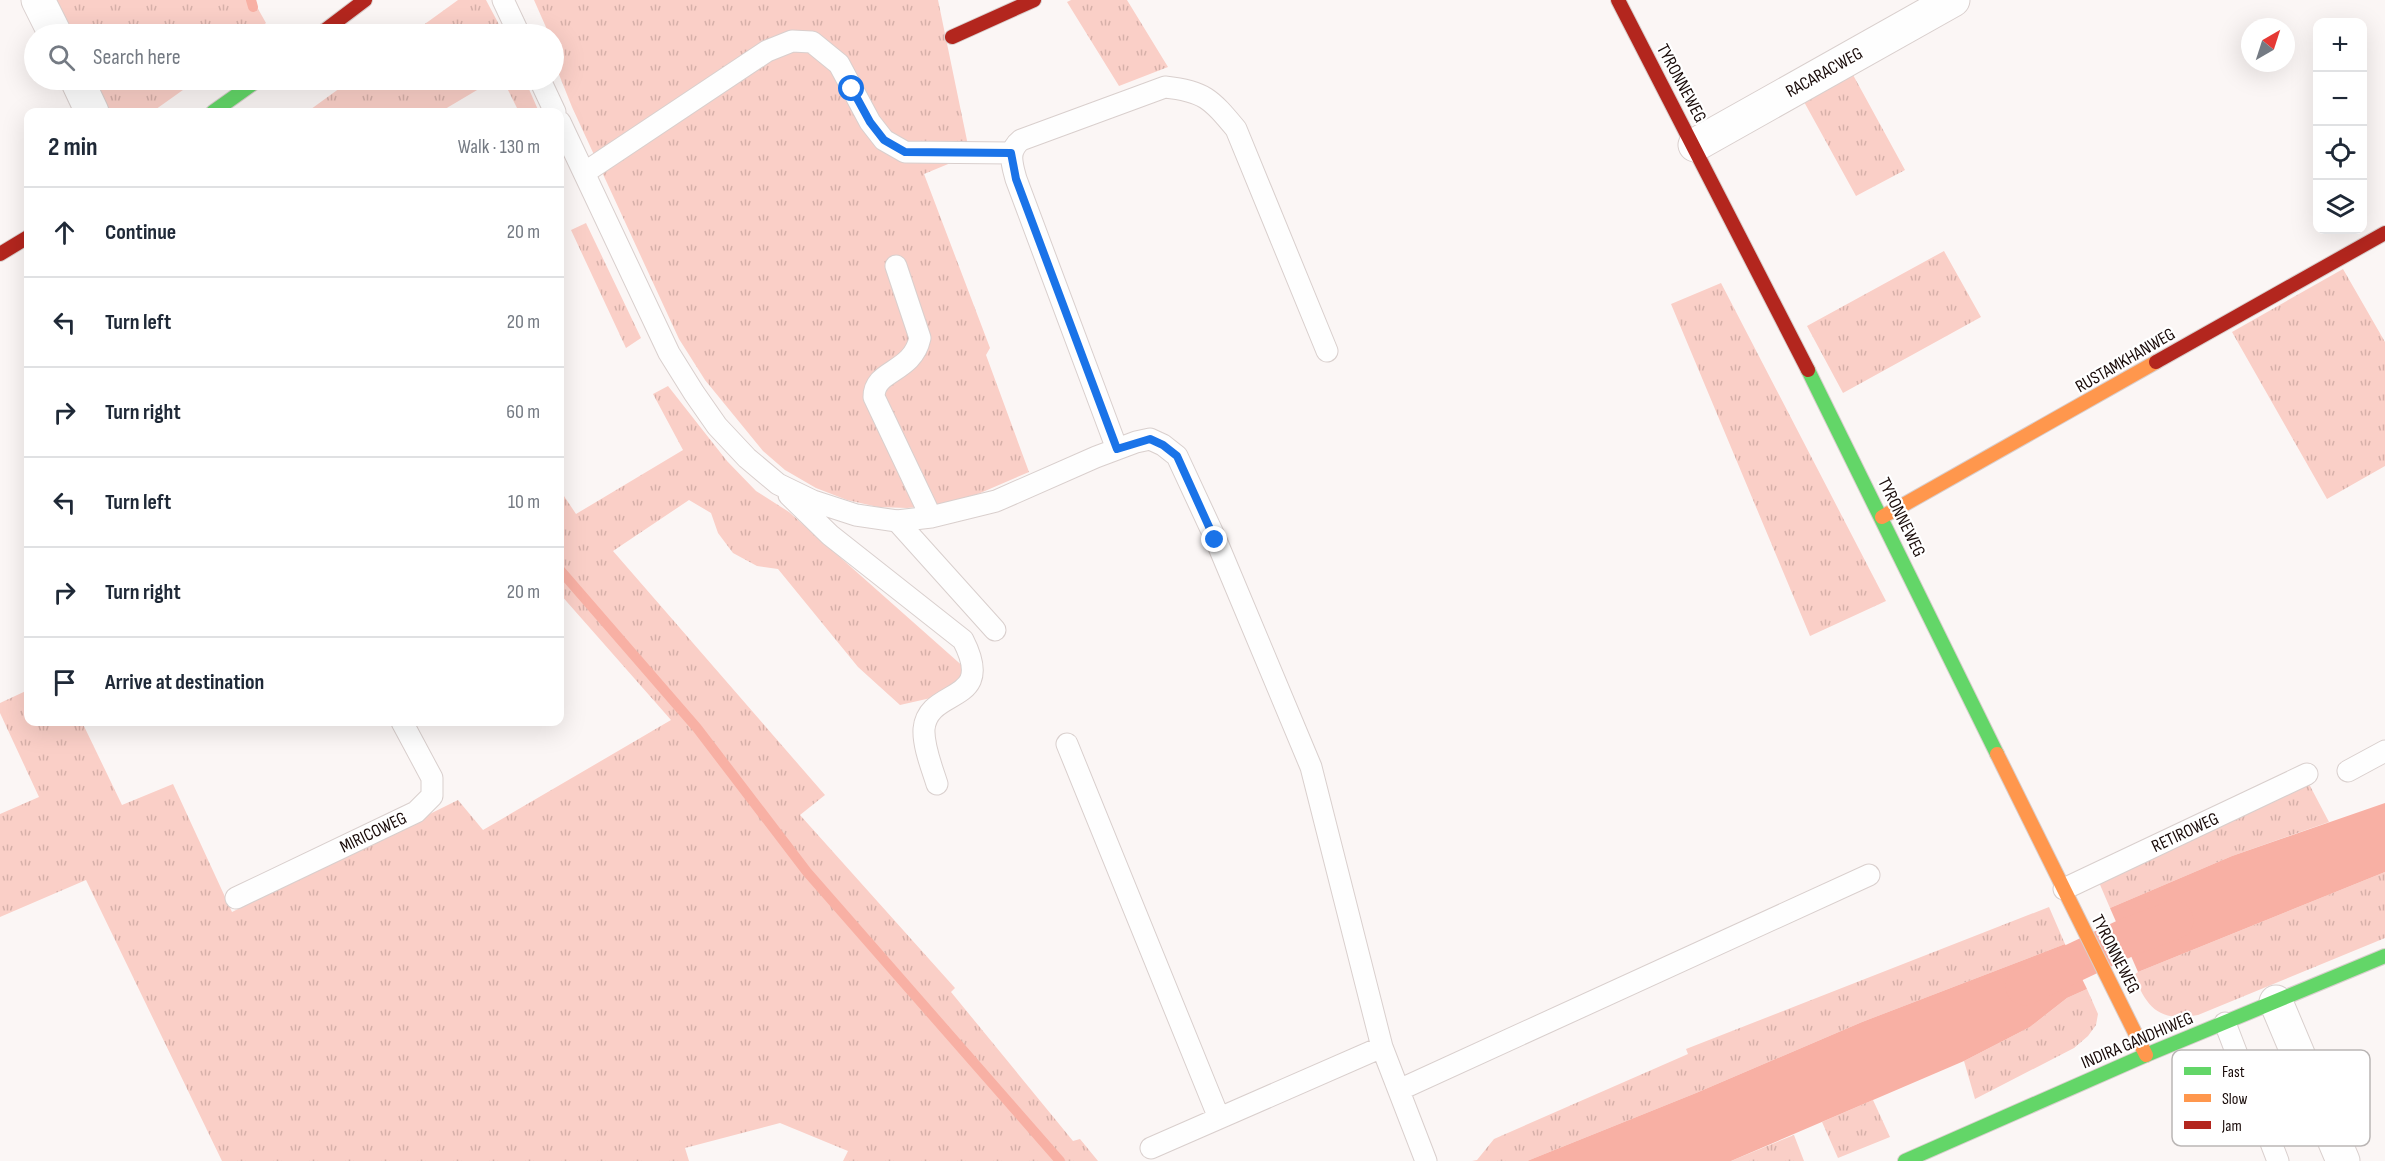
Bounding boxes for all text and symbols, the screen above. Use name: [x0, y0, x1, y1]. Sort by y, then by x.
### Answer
north arrow: [2241, 18, 2295, 72]
map controls: [2313, 18, 2367, 234]
button: +: [2313, 18, 2367, 72]
search box: [24, 24, 564, 90]
icon: search: [45, 41, 78, 74]
street label: TYRONNEWEG: [1652, 41, 1711, 126]
street label: RACARACWEG: [1782, 43, 1866, 102]
text: Search here: [93, 44, 180, 71]
button: −: [2313, 72, 2367, 126]
route start: [838, 75, 864, 101]
button: locate: [2313, 126, 2367, 180]
text: 2 min: [48, 132, 98, 163]
text: Walk · 130 m: [458, 135, 540, 159]
button: layers: [2313, 180, 2367, 234]
icon: ahead: [48, 216, 81, 249]
text: Continue: [105, 219, 176, 246]
text: 20 m: [507, 220, 540, 244]
icon: left: [48, 306, 81, 339]
text: Turn left: [105, 309, 171, 336]
text: 20 m: [507, 310, 540, 334]
street label: RUSTAMKHANWEG: [2072, 323, 2179, 397]
icon: right: [48, 396, 81, 429]
text: Turn right: [105, 399, 181, 426]
text: 60 m: [506, 400, 540, 424]
street label: TYRONNEWEG: [1873, 474, 1930, 560]
icon: left: [48, 486, 81, 519]
text: Turn left: [105, 489, 171, 516]
text: 10 m: [508, 490, 540, 514]
route end: [1201, 526, 1227, 552]
icon: right: [48, 576, 81, 609]
text: Turn right: [105, 579, 181, 606]
text: 20 m: [507, 580, 540, 604]
icon: arrive: [48, 666, 81, 699]
text: Arrive at destination: [105, 669, 264, 696]
street label: MIRICOWEG: [336, 807, 410, 858]
street label: RETIROWEG: [2148, 808, 2222, 857]
street label: TYRONNEWEG: [2087, 911, 2144, 997]
street label: INDIRA GANDHIWEG: [2078, 1007, 2196, 1073]
legend: [2172, 1050, 2370, 1146]
text: Fast: [2222, 1063, 2245, 1082]
text: Slow: [2222, 1090, 2247, 1109]
text: Jam: [2221, 1117, 2242, 1136]

